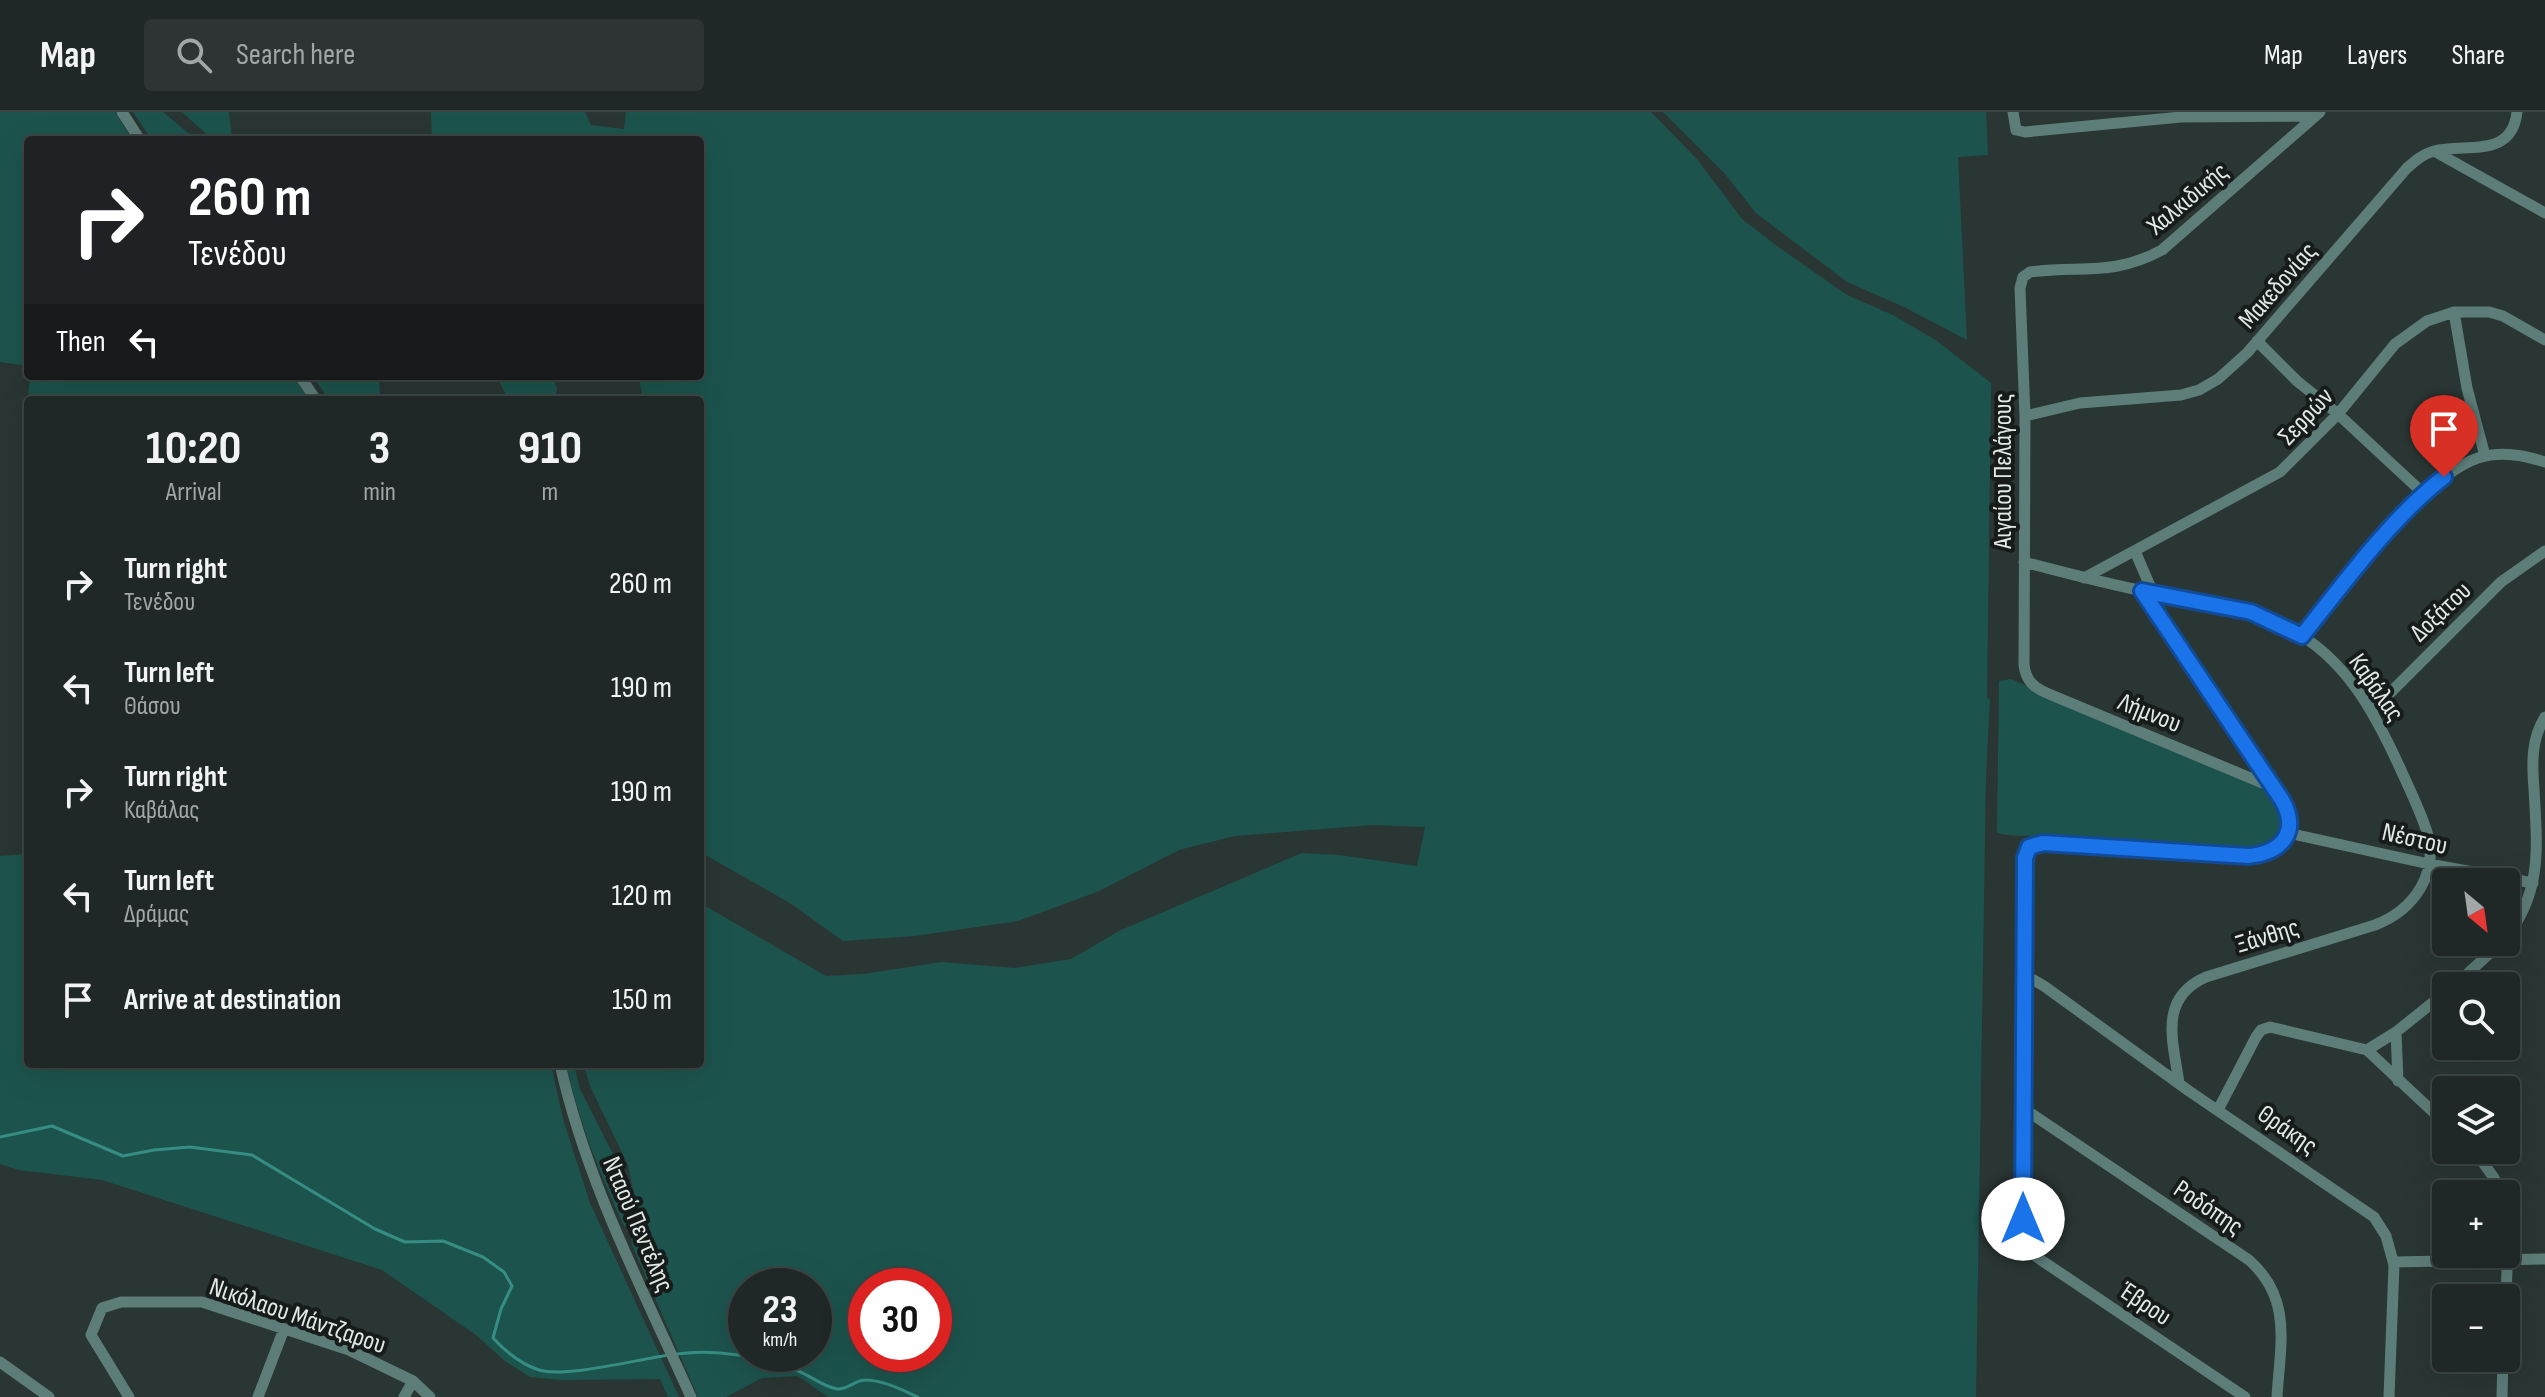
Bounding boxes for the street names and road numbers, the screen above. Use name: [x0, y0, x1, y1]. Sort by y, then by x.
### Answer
street label: Χαλκιδικής: [2140, 156, 2235, 243]
street label: Μακεδονίας: [2232, 237, 2324, 335]
street label: Σερρών: [2272, 382, 2340, 452]
street label: Αιγαίου Πελάγους: [1988, 393, 2019, 550]
street label: Δοξάτου: [2404, 576, 2478, 649]
street label: Καβάλας: [2341, 648, 2410, 728]
street label: Λήμνου: [2112, 686, 2185, 740]
street label: Νέστου: [2379, 817, 2450, 862]
street label: Ξάνθης: [2232, 912, 2303, 961]
street label: Θράκης: [2251, 1099, 2323, 1162]
street label: Νταού Πεντέλης: [595, 1152, 680, 1297]
street label: Ροδόπης: [2168, 1174, 2249, 1243]
street label: Νικόλαου Μάντζαρου: [205, 1272, 390, 1361]
street label: Έβρου: [2112, 1275, 2177, 1333]

